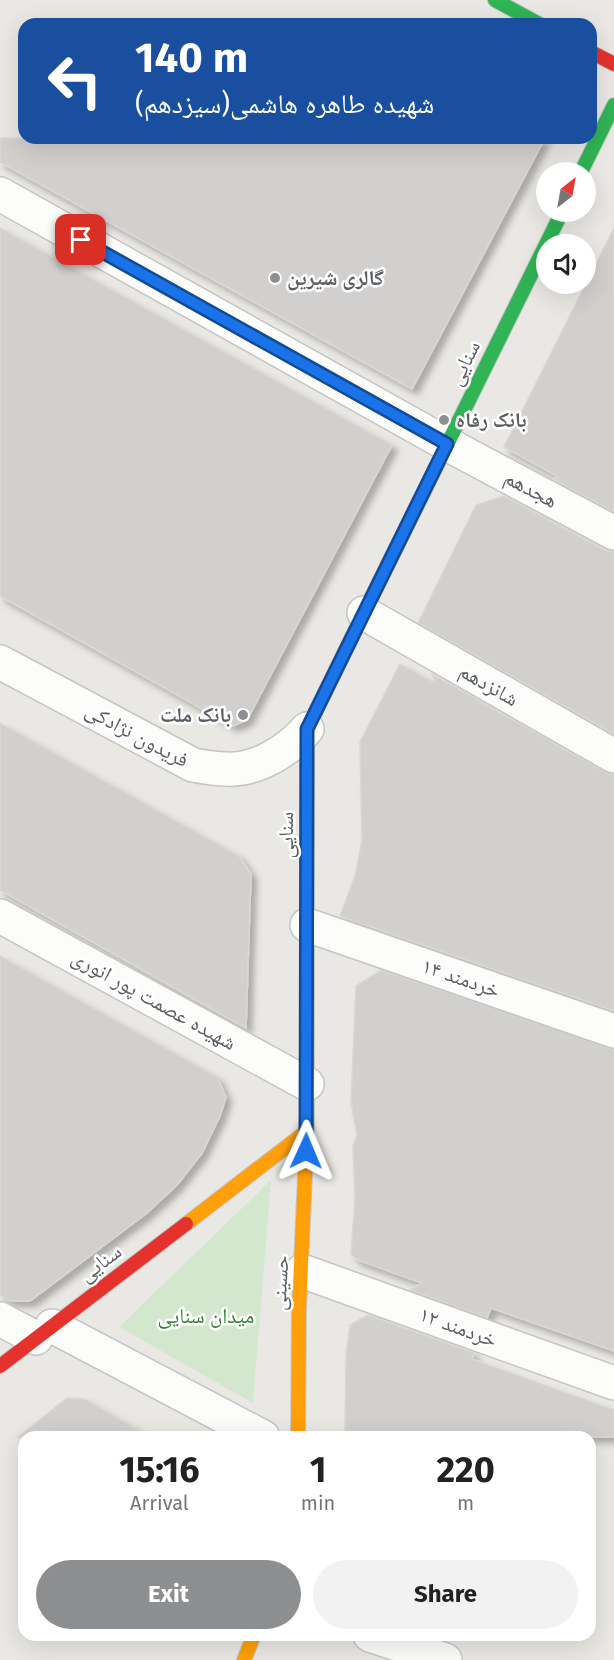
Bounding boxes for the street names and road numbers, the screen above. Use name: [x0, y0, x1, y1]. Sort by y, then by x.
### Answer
street label: سنایی: [442, 336, 486, 390]
street label: هجدهم: [500, 464, 562, 515]
street label: شانزدهم: [454, 658, 523, 713]
street label: فریدون نژادکی: [81, 697, 193, 773]
street label: سنایی: [273, 812, 299, 858]
street label: شهیده عصمت پور انوری: [67, 944, 241, 1056]
street label: خردمند ۱۴: [419, 953, 503, 1003]
street label: سنایی: [73, 1239, 127, 1287]
street label: حسینی: [266, 1255, 294, 1311]
street label: خردمند ۱۲: [416, 1301, 500, 1353]

